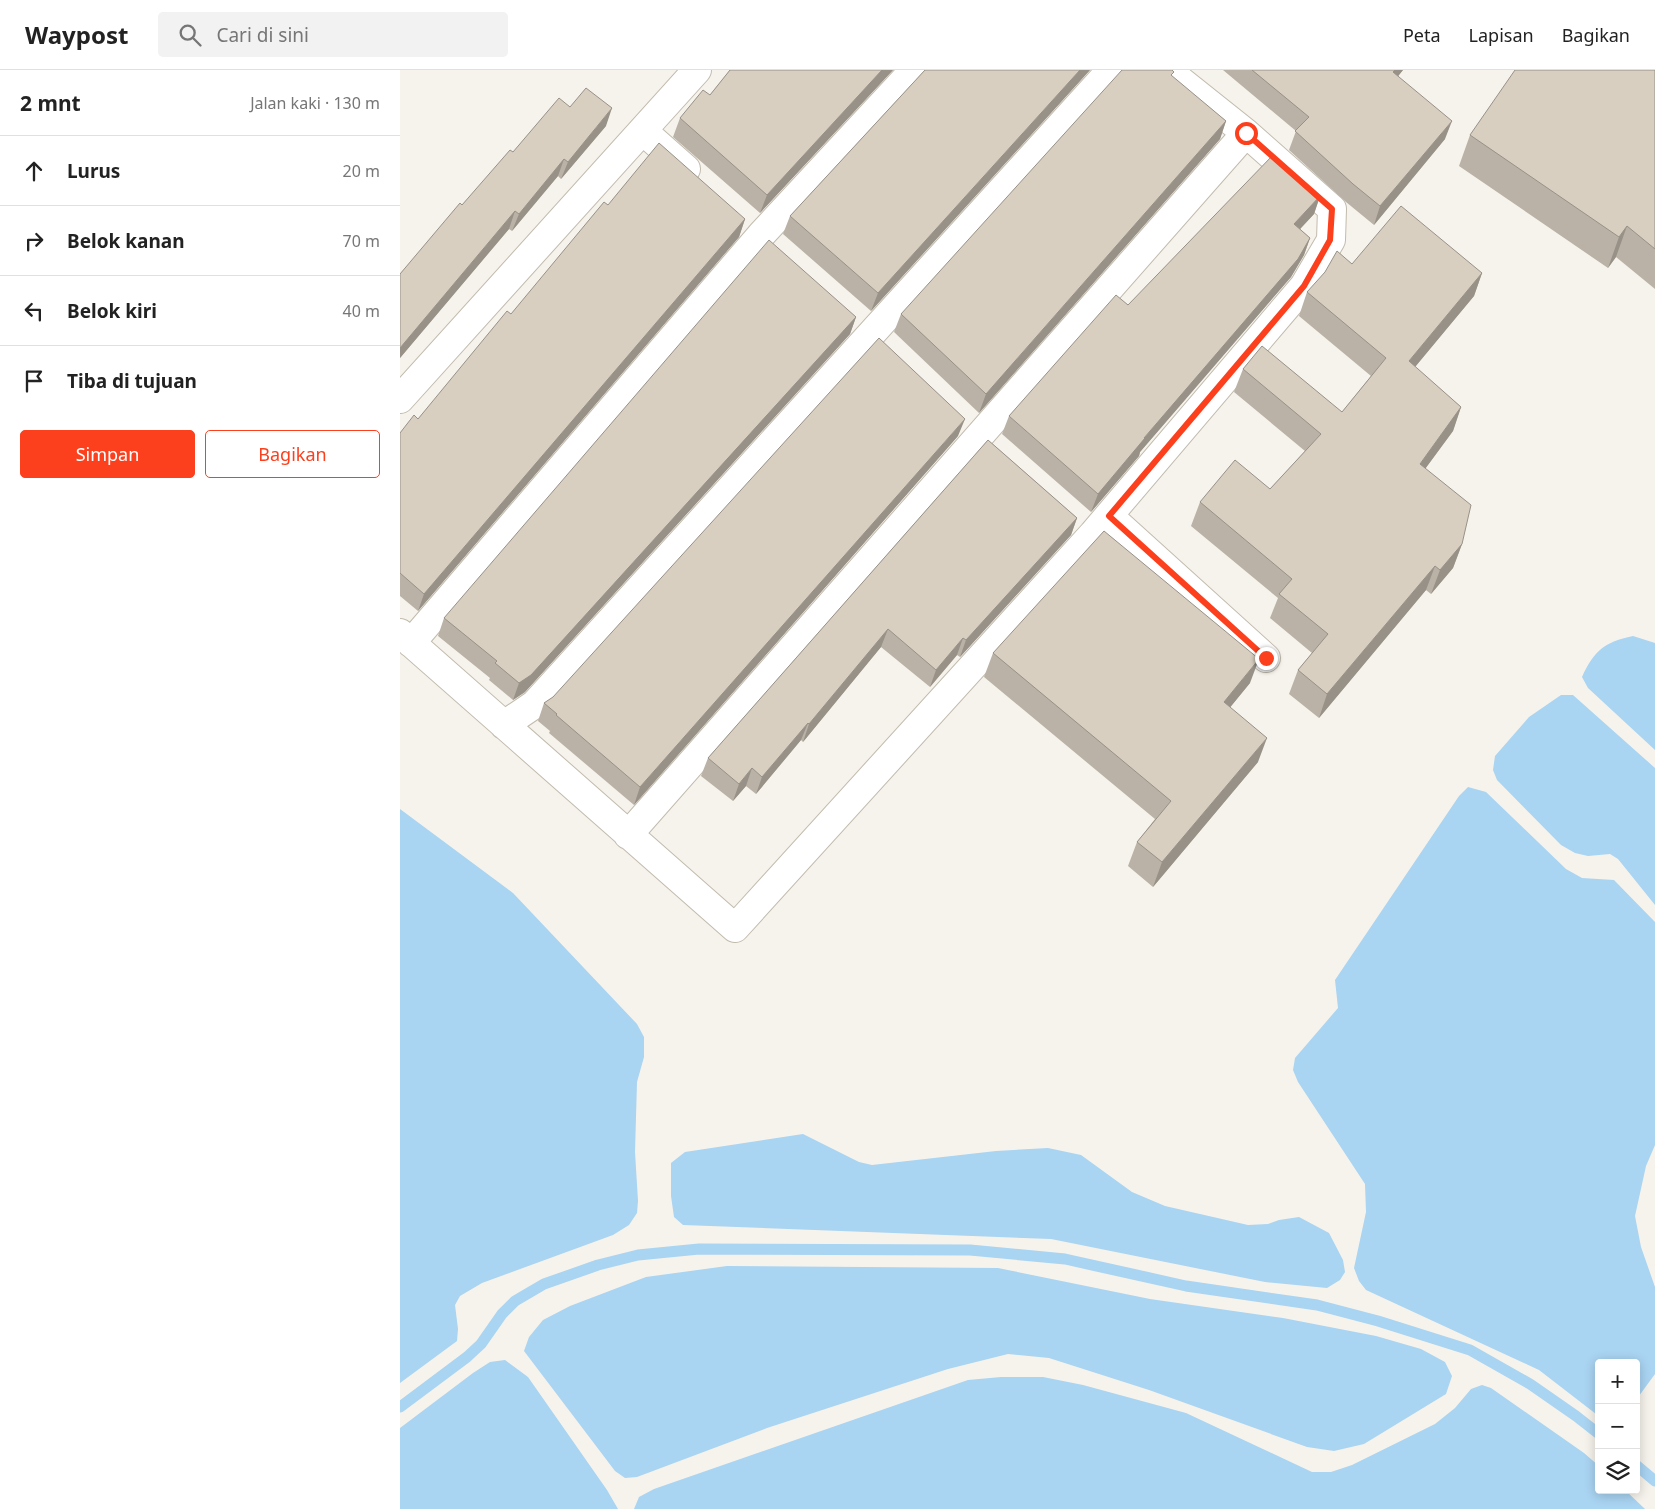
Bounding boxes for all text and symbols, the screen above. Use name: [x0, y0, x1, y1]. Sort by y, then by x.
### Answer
search box: [158, 12, 508, 57]
text: Waypost: [25, 18, 128, 51]
icon: search: [176, 21, 204, 49]
text: Cari di sini: [216, 22, 309, 48]
text: Peta: [1403, 23, 1441, 47]
text: Lapisan: [1469, 23, 1534, 47]
text: Bagikan: [1562, 23, 1630, 47]
text: 2 mnt: [20, 89, 81, 117]
text: Jalan kaki · 130 m: [250, 92, 380, 114]
route start: [1235, 122, 1258, 145]
icon: ahead: [20, 157, 48, 185]
text: Lurus: [67, 158, 120, 184]
text: 20 m: [343, 160, 380, 182]
icon: right: [20, 227, 48, 255]
text: Belok kanan: [67, 228, 184, 254]
text: 70 m: [343, 230, 380, 252]
icon: left: [20, 297, 48, 325]
text: Belok kiri: [67, 298, 157, 324]
text: 40 m: [343, 300, 380, 322]
icon: arrive: [20, 367, 48, 395]
text: Tiba di tujuan: [67, 368, 197, 394]
button: Simpan: [20, 430, 195, 478]
button: Bagikan: [205, 430, 380, 478]
route end: [1255, 647, 1278, 670]
map controls: [1595, 1359, 1640, 1494]
button: +: [1595, 1359, 1640, 1404]
button: −: [1595, 1404, 1640, 1449]
button: layers: [1595, 1449, 1640, 1494]

